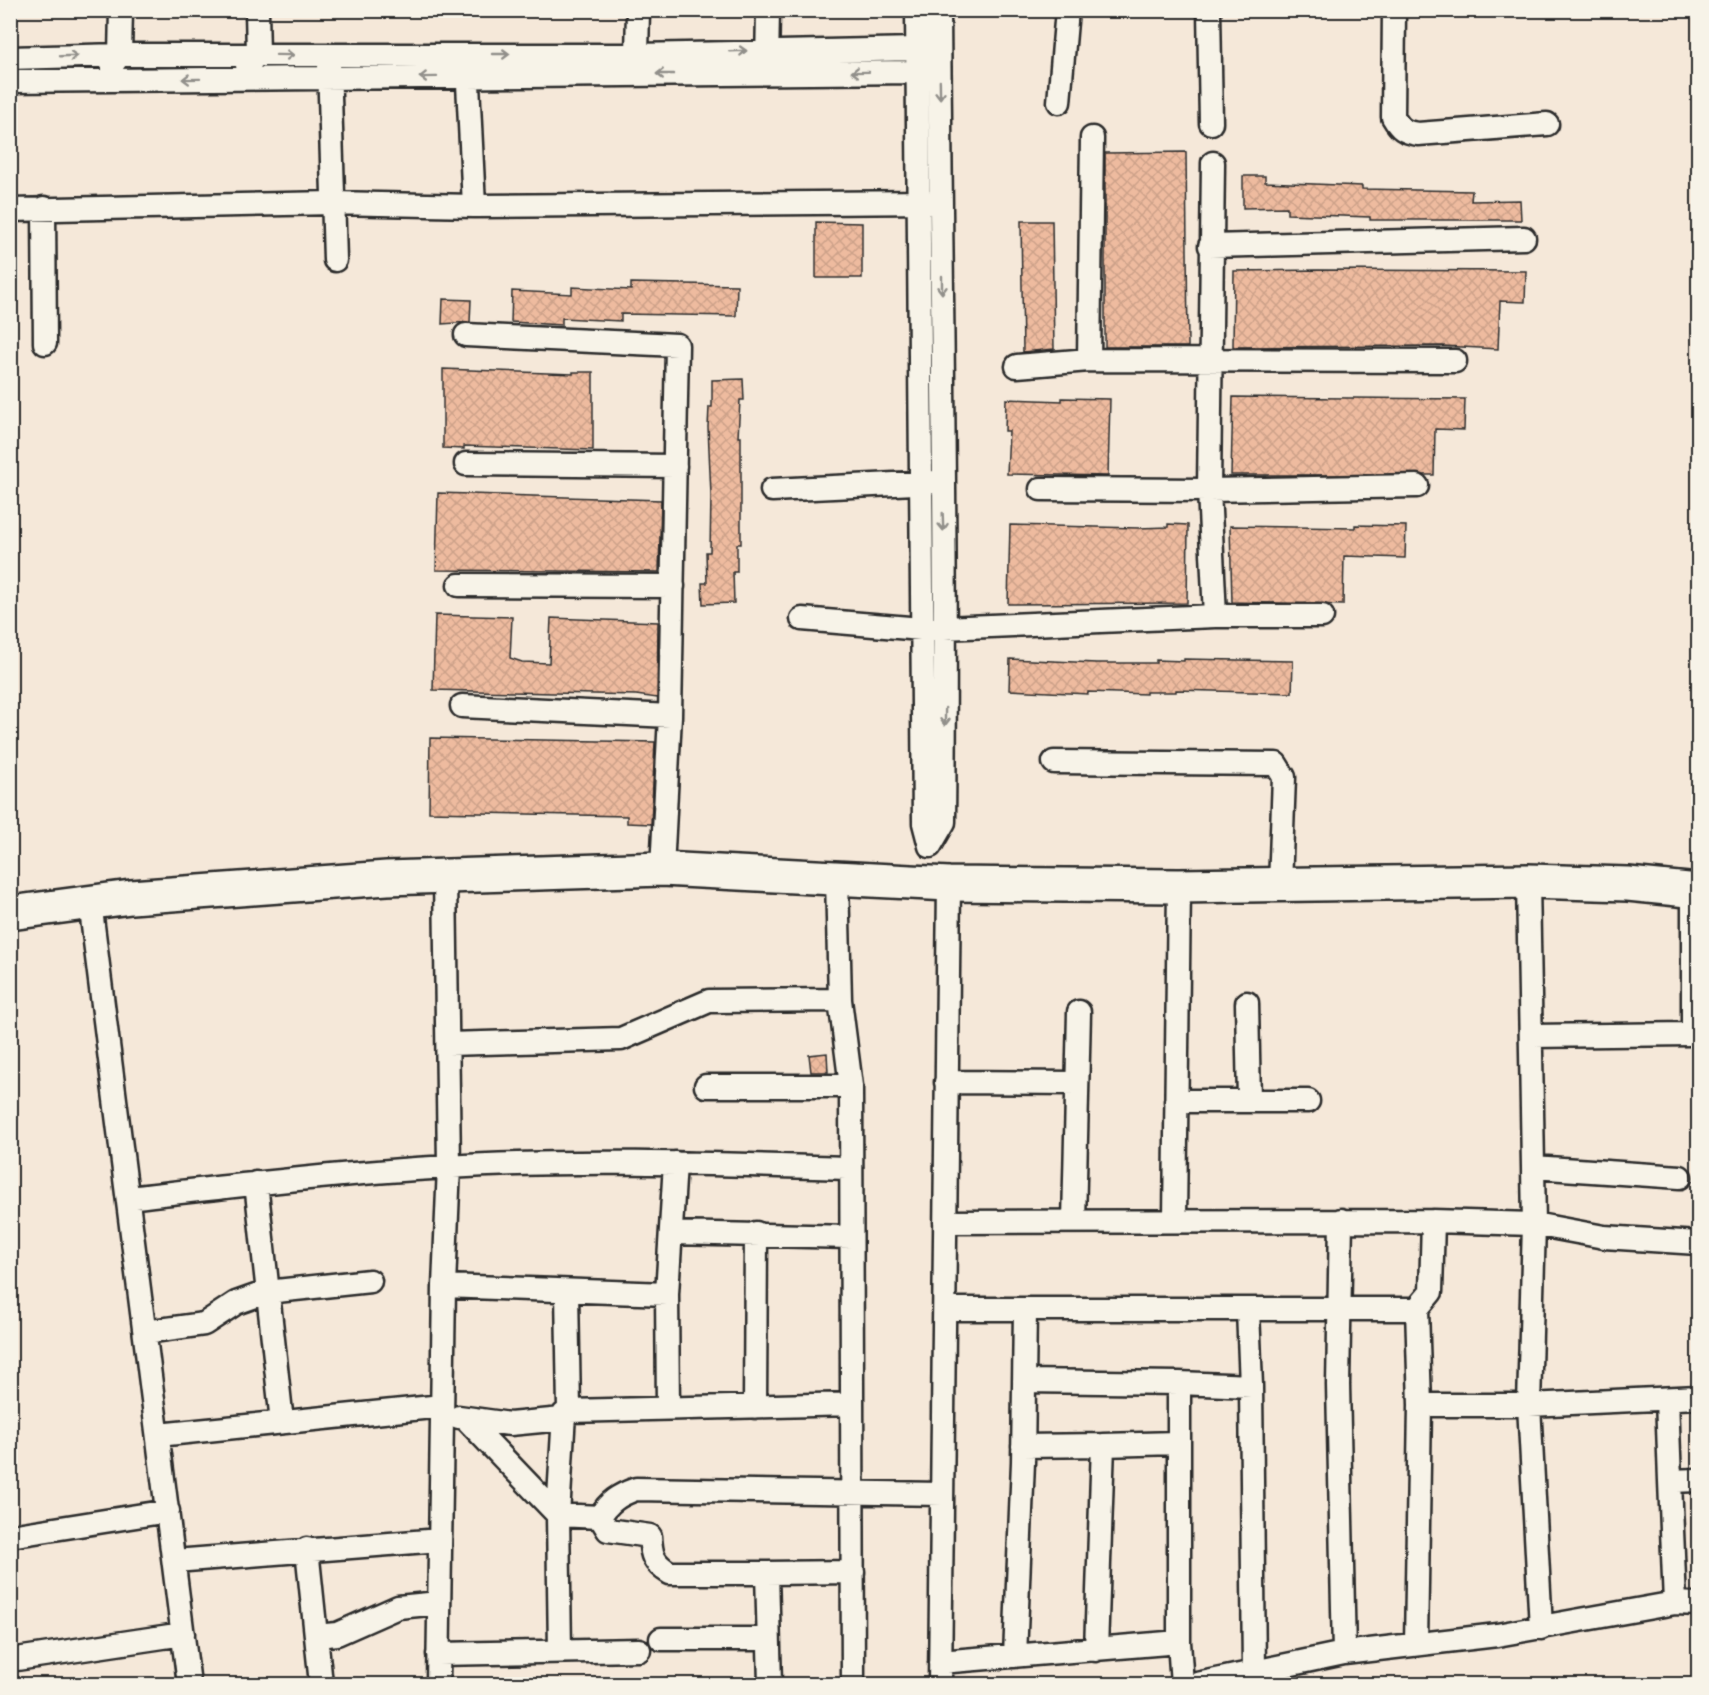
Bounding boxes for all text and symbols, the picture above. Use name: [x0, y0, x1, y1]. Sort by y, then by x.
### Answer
one-way arrow: [727, 46, 747, 57]
one-way arrow: [490, 48, 510, 60]
one-way arrow: [274, 49, 294, 60]
one-way arrow: [58, 51, 78, 62]
one-way arrow: [851, 66, 871, 78]
one-way arrow: [656, 68, 676, 80]
one-way arrow: [419, 71, 439, 83]
one-way arrow: [182, 73, 202, 85]
one-way arrow: [934, 79, 946, 99]
one-way arrow: [936, 274, 947, 294]
one-way arrow: [937, 511, 949, 531]
one-way arrow: [939, 706, 951, 726]

